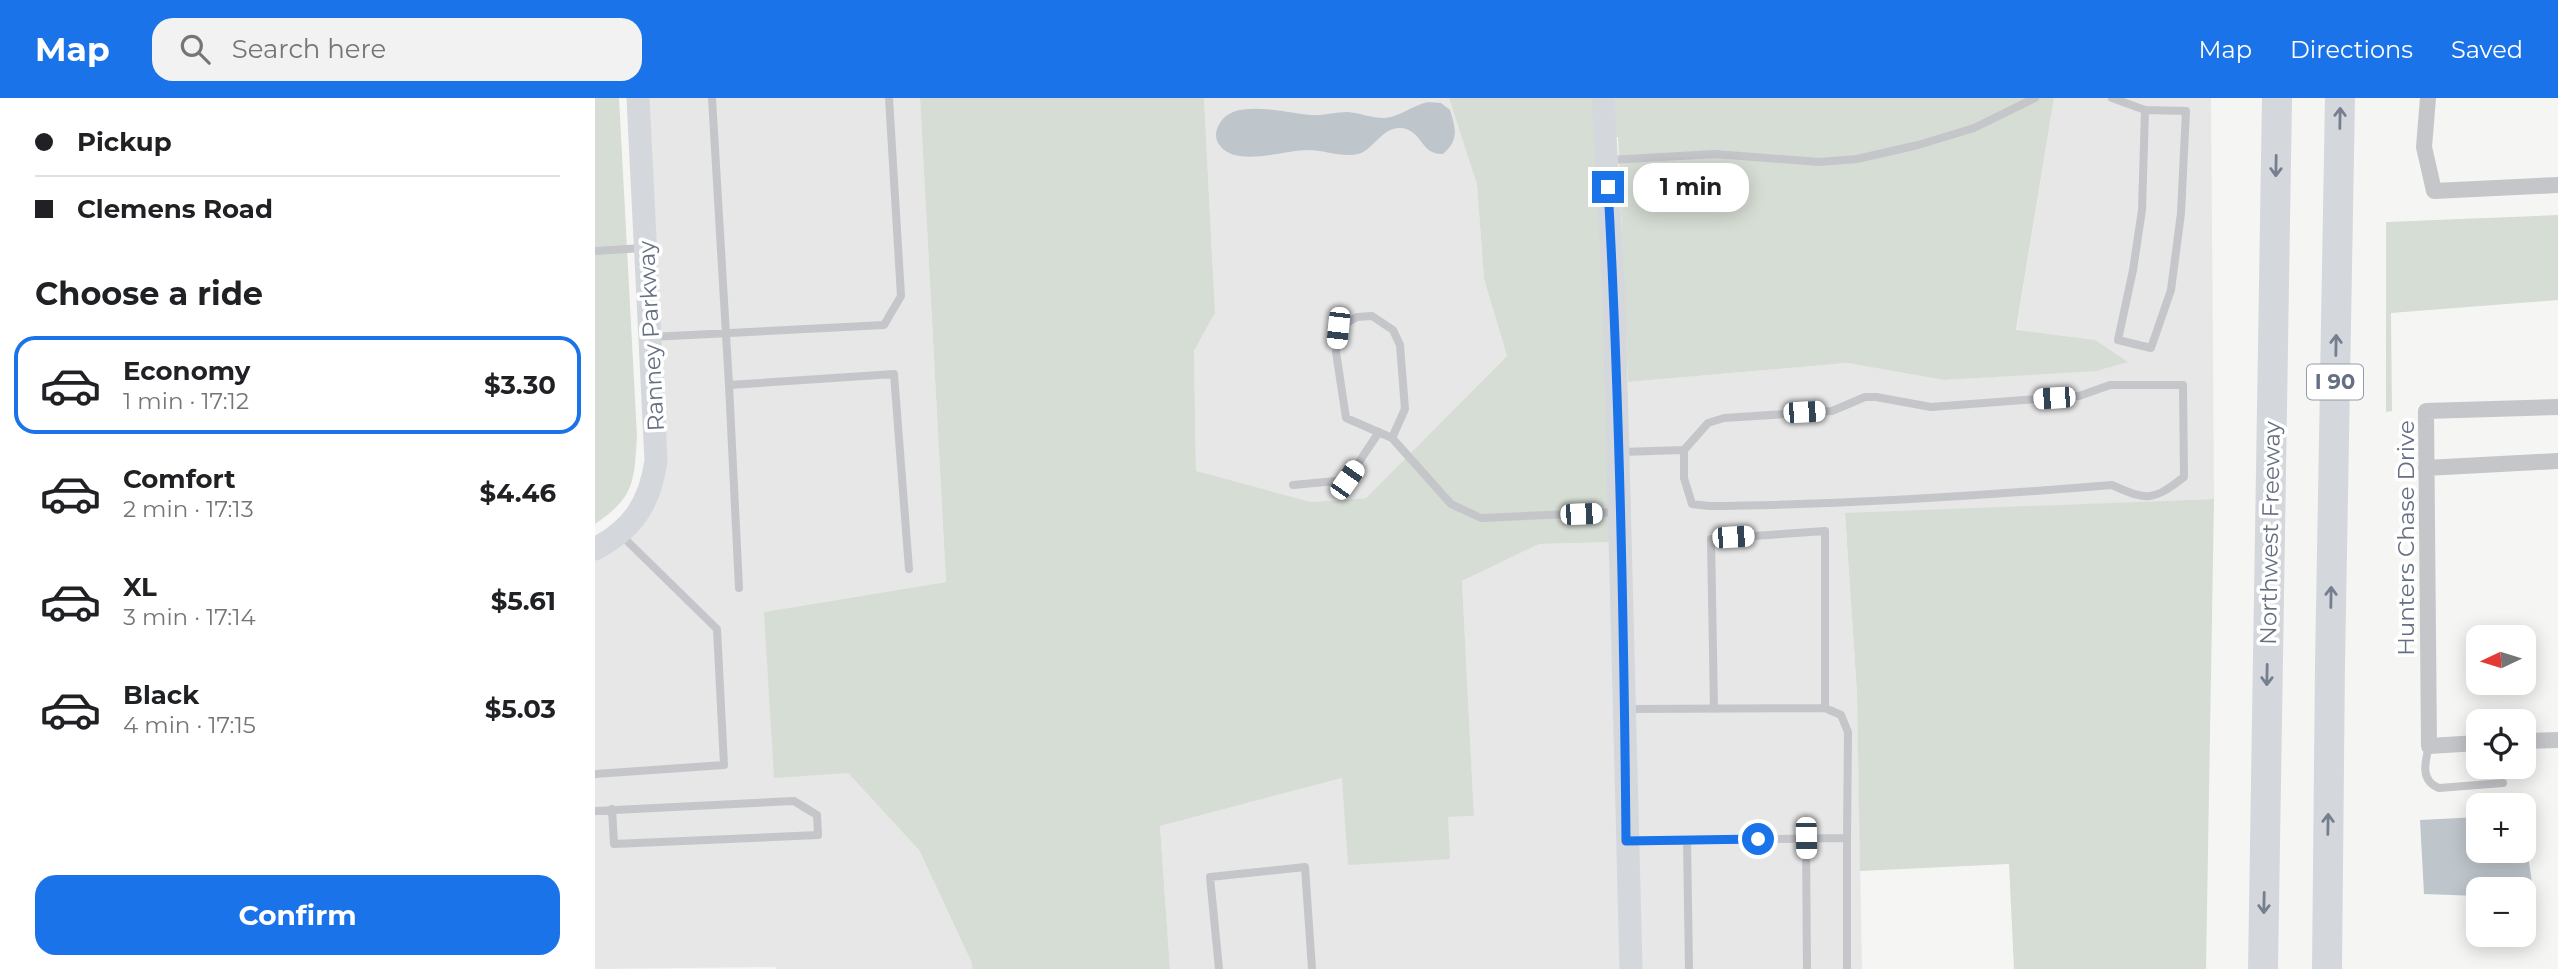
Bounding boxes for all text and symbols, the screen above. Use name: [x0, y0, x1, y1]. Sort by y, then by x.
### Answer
search box: [152, 18, 642, 81]
text: Map: [35, 29, 110, 69]
icon: search: [176, 30, 214, 68]
text: Search here: [232, 33, 386, 65]
text: Map: [2199, 35, 2252, 64]
text: Directions: [2290, 35, 2413, 64]
text: Saved: [2451, 35, 2523, 64]
one-way arrow: [2333, 106, 2347, 129]
text: Pickup: [77, 126, 172, 158]
one-way arrow: [2269, 154, 2283, 177]
callout: 1 min: [1633, 162, 1748, 212]
route end: [1592, 171, 1624, 203]
text: 1 min: [1660, 173, 1722, 201]
text: Clemens Road: [77, 193, 273, 225]
street label: Ranney Parkway: [632, 240, 670, 432]
text: Choose a ride: [35, 274, 263, 313]
car: [1326, 306, 1351, 350]
one-way arrow: [2329, 334, 2342, 357]
icon: car: [39, 354, 102, 417]
text: Economy: [123, 355, 250, 387]
road number: I 90: [2307, 364, 2363, 400]
text: $3.30: [484, 369, 556, 401]
car: [2033, 386, 2076, 410]
text: 1 min · 17:12: [123, 387, 249, 415]
car: [1783, 400, 1826, 424]
street label: Northwest Freeway: [2254, 420, 2286, 645]
street label: Hunters Chase Drive: [2392, 420, 2420, 656]
car: [1327, 457, 1368, 503]
icon: car: [39, 462, 102, 525]
text: Comfort: [123, 463, 235, 495]
text: $4.46: [479, 477, 556, 509]
text: 2 min · 17:13: [123, 495, 254, 523]
car: [1560, 503, 1603, 525]
car: [1712, 525, 1755, 549]
icon: car: [39, 570, 102, 633]
text: XL: [123, 571, 157, 603]
text: $5.61: [491, 585, 556, 617]
one-way arrow: [2324, 586, 2338, 609]
text: 3 min · 17:14: [123, 603, 256, 631]
north arrow: [2466, 625, 2536, 695]
map controls: [2466, 625, 2536, 947]
one-way arrow: [2261, 663, 2274, 686]
icon: car: [39, 678, 102, 741]
text: Black: [123, 679, 199, 711]
text: $5.03: [485, 693, 556, 725]
button: locate: [2466, 709, 2536, 779]
text: 4 min · 17:15: [123, 711, 256, 739]
button: +: [2466, 793, 2536, 863]
one-way arrow: [2321, 813, 2335, 836]
car: [1796, 817, 1817, 859]
route start: [1742, 823, 1774, 855]
button: Confirm: [35, 875, 560, 955]
button: −: [2466, 877, 2536, 947]
one-way arrow: [2257, 891, 2271, 914]

